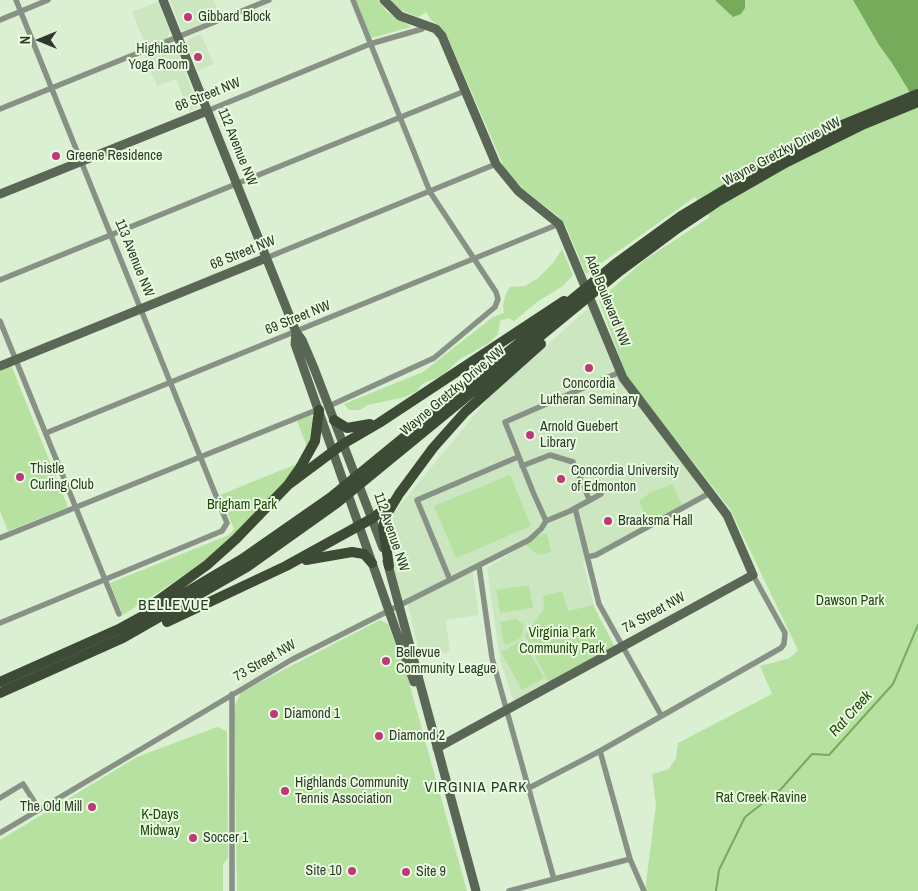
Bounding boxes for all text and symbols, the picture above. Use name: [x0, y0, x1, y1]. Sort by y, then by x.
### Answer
place label: Gibbard Block: [198, 9, 271, 25]
marker: Gibbard Block: [182, 11, 194, 23]
north arrow: [15, 15, 65, 65]
text: N: [16, 36, 34, 44]
place label: Highlands Yoga Room: [128, 41, 188, 74]
marker: Highlands Yoga Room: [192, 51, 204, 63]
street label: 66 Street NW: [173, 74, 243, 116]
street label: 112 Avenue NW: [214, 106, 260, 188]
street label: Wayne Gretzky Drive NW: [720, 114, 844, 190]
place label: Greene Residence: [66, 148, 162, 164]
marker: Greene Residence: [50, 150, 62, 162]
street label: 113 Avenue NW: [111, 217, 157, 299]
street label: 68 Street NW: [208, 232, 278, 274]
street label: Ada Boulevard NW: [581, 253, 633, 349]
street label: 69 Street NW: [263, 297, 333, 339]
street label: Wayne Gretzky Drive NW: [397, 342, 509, 440]
marker: Concordia Lutheran Seminary: [583, 362, 595, 374]
place label: Concordia Lutheran Seminary: [540, 376, 638, 408]
place label: Arnold Guebert Library: [540, 419, 618, 452]
marker: Arnold Guebert Library: [524, 429, 536, 441]
place label: Thistle Curling Club: [30, 461, 94, 494]
place label: Concordia University of Edmonton: [571, 463, 679, 496]
marker: Thistle Curling Club: [14, 471, 26, 483]
marker: Concordia University of Edmonton: [555, 473, 567, 485]
street label: 112 Avenue NW: [370, 490, 412, 574]
park label: Brigham Park: [207, 497, 277, 513]
place label: Braaksma Hall: [618, 513, 693, 529]
marker: Braaksma Hall: [602, 515, 614, 527]
street label: 74 Street NW: [620, 589, 688, 637]
park label: Dawson Park: [816, 593, 884, 609]
district label: BELLEVUE: [137, 597, 211, 615]
park label: Virginia Park Community Park: [519, 625, 605, 658]
street label: 73 Street NW: [231, 636, 299, 686]
place label: Bellevue Community League: [396, 645, 496, 678]
marker: Bellevue Community League: [380, 655, 392, 667]
water label: Rat Creek: [826, 687, 876, 741]
place label: Diamond 1: [284, 706, 340, 722]
marker: Diamond 1: [268, 708, 280, 720]
place label: Diamond 2: [389, 728, 445, 744]
marker: Diamond 2: [373, 730, 385, 742]
place label: Highlands Community Tennis Association: [295, 775, 409, 808]
district label: VIRGINIA PARK: [423, 779, 529, 797]
marker: Highlands Community Tennis Association: [279, 785, 291, 797]
park label: Rat Creek Ravine: [715, 790, 807, 806]
place label: The Old Mill: [20, 799, 82, 815]
marker: The Old Mill: [86, 801, 98, 813]
park label: K-Days Midway: [140, 807, 180, 840]
place label: Soccer 1: [203, 830, 248, 846]
marker: Soccer 1: [187, 832, 199, 844]
place label: Site 10: [306, 863, 342, 879]
place label: Site 9: [416, 864, 446, 880]
marker: Site 10: [346, 865, 358, 877]
marker: Site 9: [400, 866, 412, 878]

